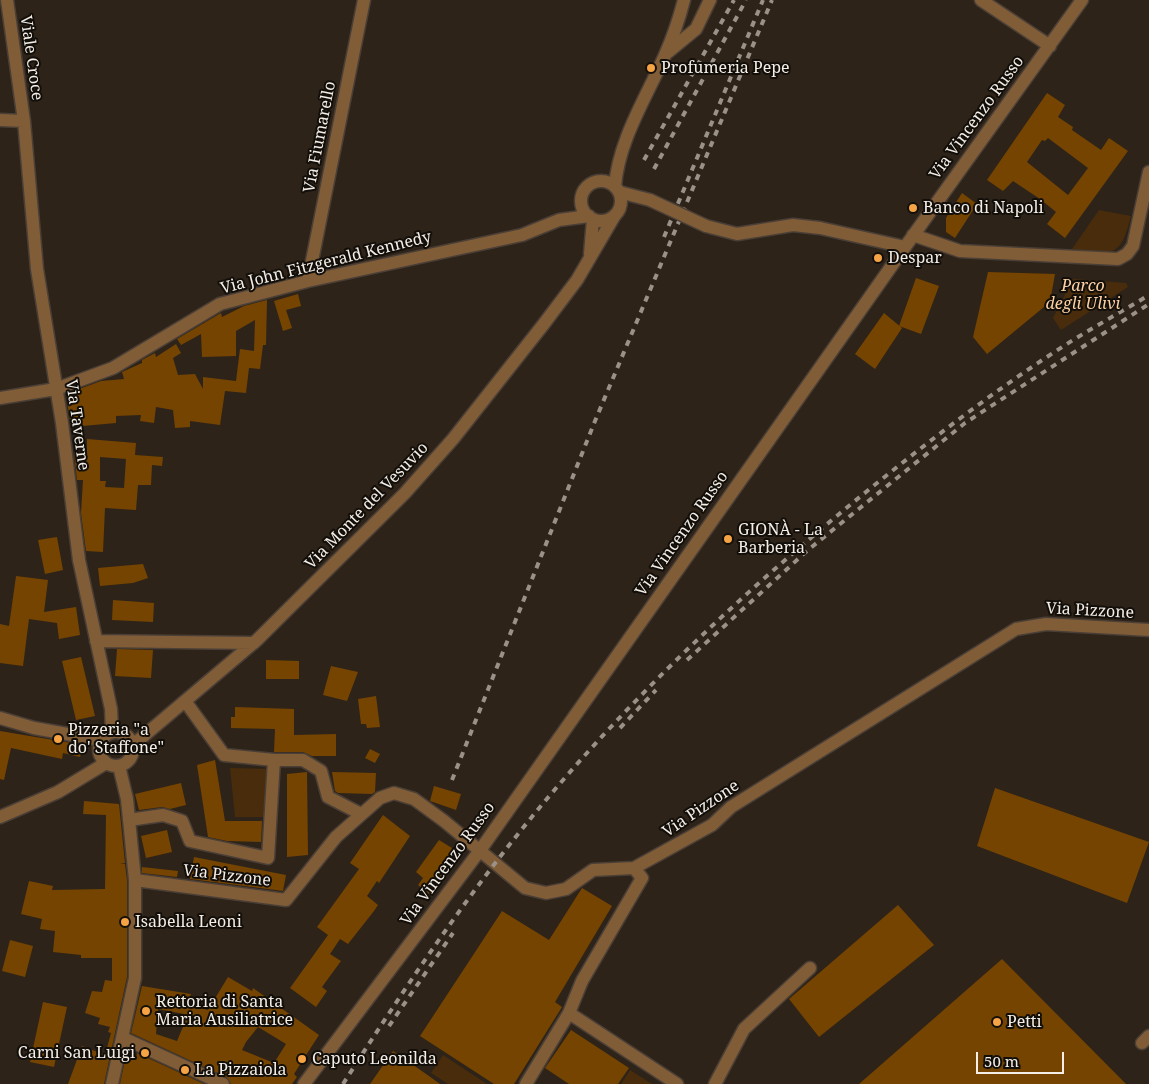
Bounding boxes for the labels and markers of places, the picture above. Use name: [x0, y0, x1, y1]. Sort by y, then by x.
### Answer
place label: Profumeria Pepe: [661, 58, 790, 78]
marker: Profumeria Pepe: [645, 62, 657, 74]
place label: Banco di Napoli: [923, 198, 1044, 218]
marker: Banco di Napoli: [907, 202, 919, 214]
place label: Despar: [888, 248, 942, 268]
marker: Despar: [872, 252, 884, 264]
place label: GIONÀ - La Barberia: [738, 520, 823, 558]
marker: GIONÀ - La Barberia: [722, 533, 734, 545]
place label: Pizzeria "a do' Staffone": [68, 720, 164, 758]
marker: Pizzeria "a do' Staffone": [52, 733, 64, 745]
place label: Isabella Leoni: [135, 912, 242, 932]
marker: Isabella Leoni: [119, 916, 131, 928]
place label: Rettoria di Santa Maria Ausiliatrice: [156, 992, 293, 1030]
marker: Rettoria di Santa Maria Ausiliatrice: [140, 1005, 152, 1017]
place label: Petti: [1007, 1012, 1042, 1032]
marker: Petti: [991, 1016, 1003, 1028]
place label: Carni San Luigi: [18, 1043, 135, 1063]
marker: Carni San Luigi: [139, 1047, 151, 1059]
place label: Caputo Leonilda: [312, 1049, 437, 1069]
marker: Caputo Leonilda: [296, 1053, 308, 1065]
place label: La Pizzaiola: [195, 1060, 287, 1080]
marker: La Pizzaiola: [179, 1064, 191, 1076]

